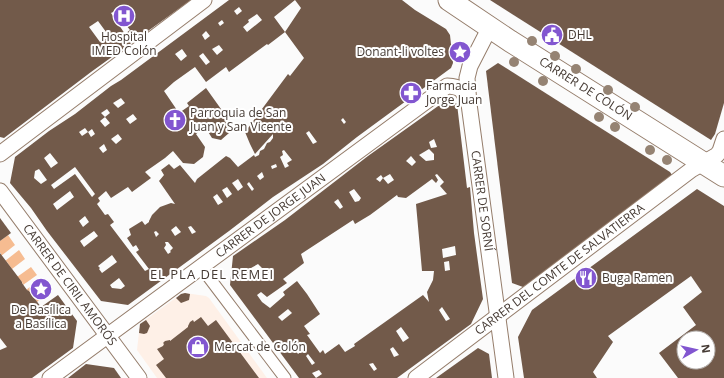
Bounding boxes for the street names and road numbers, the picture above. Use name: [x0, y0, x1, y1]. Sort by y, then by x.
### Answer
street label: CARRER DE COLÓN: [536, 53, 636, 124]
street label: CARRER DE SORNÍ: [467, 149, 498, 253]
street label: CARRER DE JORGE JUAN: [212, 169, 329, 261]
street label: CARRER DEL COMTE DE SALVATIERRA: [471, 199, 648, 339]
street label: CARRER DE CIRIL AMORÓS: [19, 220, 121, 349]

